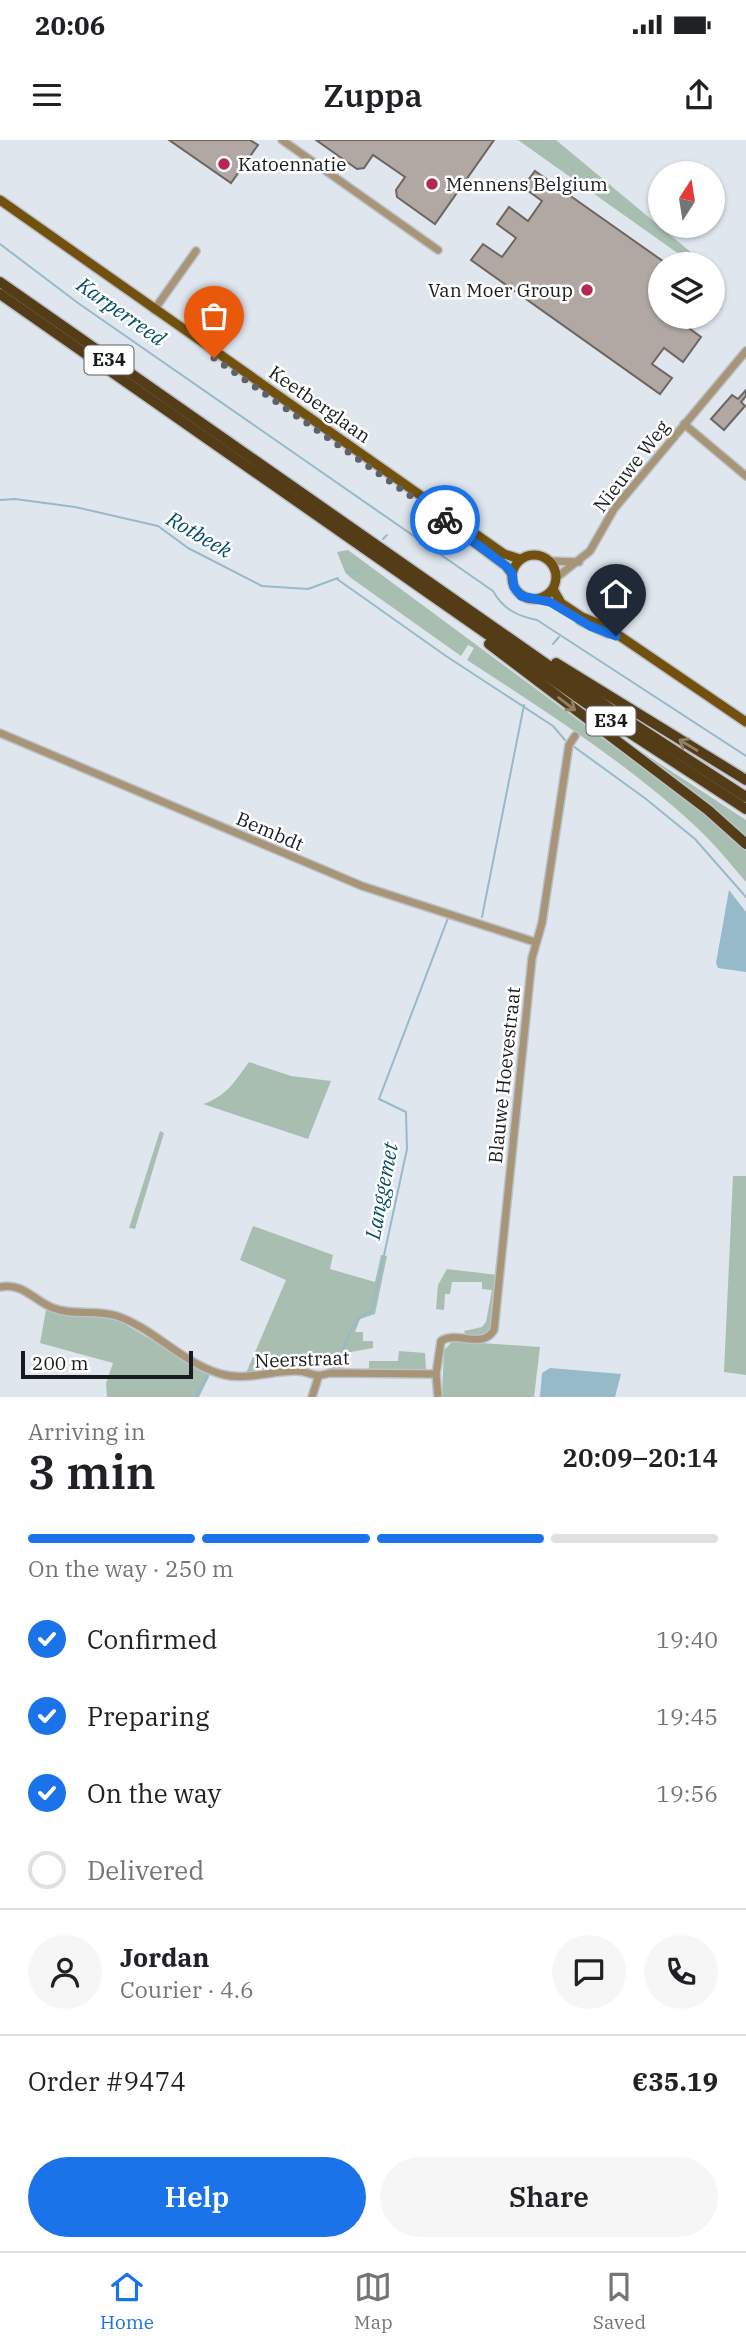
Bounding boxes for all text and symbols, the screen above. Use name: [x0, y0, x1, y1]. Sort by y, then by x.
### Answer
text: 20:06: [35, 8, 105, 42]
text: Zuppa: [323, 74, 423, 116]
icon: menu: [28, 76, 66, 114]
icon: share: [680, 76, 718, 114]
place label: Katoennatie: [238, 152, 346, 176]
marker: Katoennatie: [216, 156, 232, 172]
north arrow: [648, 161, 724, 238]
map controls: [648, 161, 725, 329]
place label: Mennens Belgium: [446, 172, 608, 196]
marker: Mennens Belgium: [424, 176, 440, 192]
button: layers: [648, 252, 725, 329]
water label: Karperreed: [71, 270, 172, 352]
place label: Van Moer Group: [428, 278, 573, 302]
marker: Van Moer Group: [579, 282, 595, 298]
pin: [184, 286, 244, 358]
icon: bag: [195, 297, 233, 335]
road number: E34: [84, 345, 134, 374]
street label: Keetberglaan: [264, 360, 376, 448]
street label: Nieuwe Weg: [588, 415, 675, 517]
courier: [410, 485, 480, 555]
icon: bike: [426, 501, 464, 539]
water label: Rotbeek: [161, 504, 238, 565]
pin: [586, 564, 646, 636]
icon: home: [597, 575, 635, 613]
one-way arrow: [558, 697, 576, 712]
road number: E34: [586, 706, 636, 736]
one-way arrow: [678, 738, 698, 752]
street label: Bembdt: [233, 806, 308, 856]
street label: Blauwe Hoevestraat: [483, 985, 525, 1164]
water label: Langgemet: [358, 1139, 404, 1243]
street label: Neerstraat: [254, 1345, 350, 1373]
scale bar: [21, 1348, 192, 1380]
text: 200 m: [32, 1351, 89, 1375]
text: Arriving in: [28, 1416, 145, 1446]
text: 20:09–20:14: [562, 1440, 718, 1474]
text: 3 min: [28, 1442, 156, 1502]
text: On the way · 250 m: [28, 1553, 234, 1583]
icon: check: [28, 1620, 66, 1658]
text: Confirmed: [87, 1622, 218, 1656]
text: 19:40: [656, 1624, 718, 1654]
icon: check: [28, 1697, 66, 1735]
text: Preparing: [87, 1699, 209, 1733]
text: 19:45: [656, 1701, 718, 1731]
icon: check: [28, 1774, 66, 1812]
text: On the way: [87, 1776, 221, 1810]
text: 19:56: [656, 1778, 718, 1808]
text: Delivered: [87, 1853, 204, 1887]
button: person: [28, 1935, 102, 2009]
button: chat: [552, 1935, 626, 2009]
button: phone: [644, 1935, 718, 2009]
text: Jordan: [120, 1940, 210, 1974]
text: Courier · 4.6: [120, 1974, 254, 2004]
text: Order #9474: [28, 2064, 186, 2098]
text: €35.19: [632, 2064, 718, 2098]
button: Help: [28, 2157, 366, 2237]
button: Share: [380, 2157, 718, 2237]
tab: Home: [100, 2268, 154, 2334]
tab: Map: [354, 2268, 393, 2334]
tab: Saved: [593, 2268, 646, 2334]

